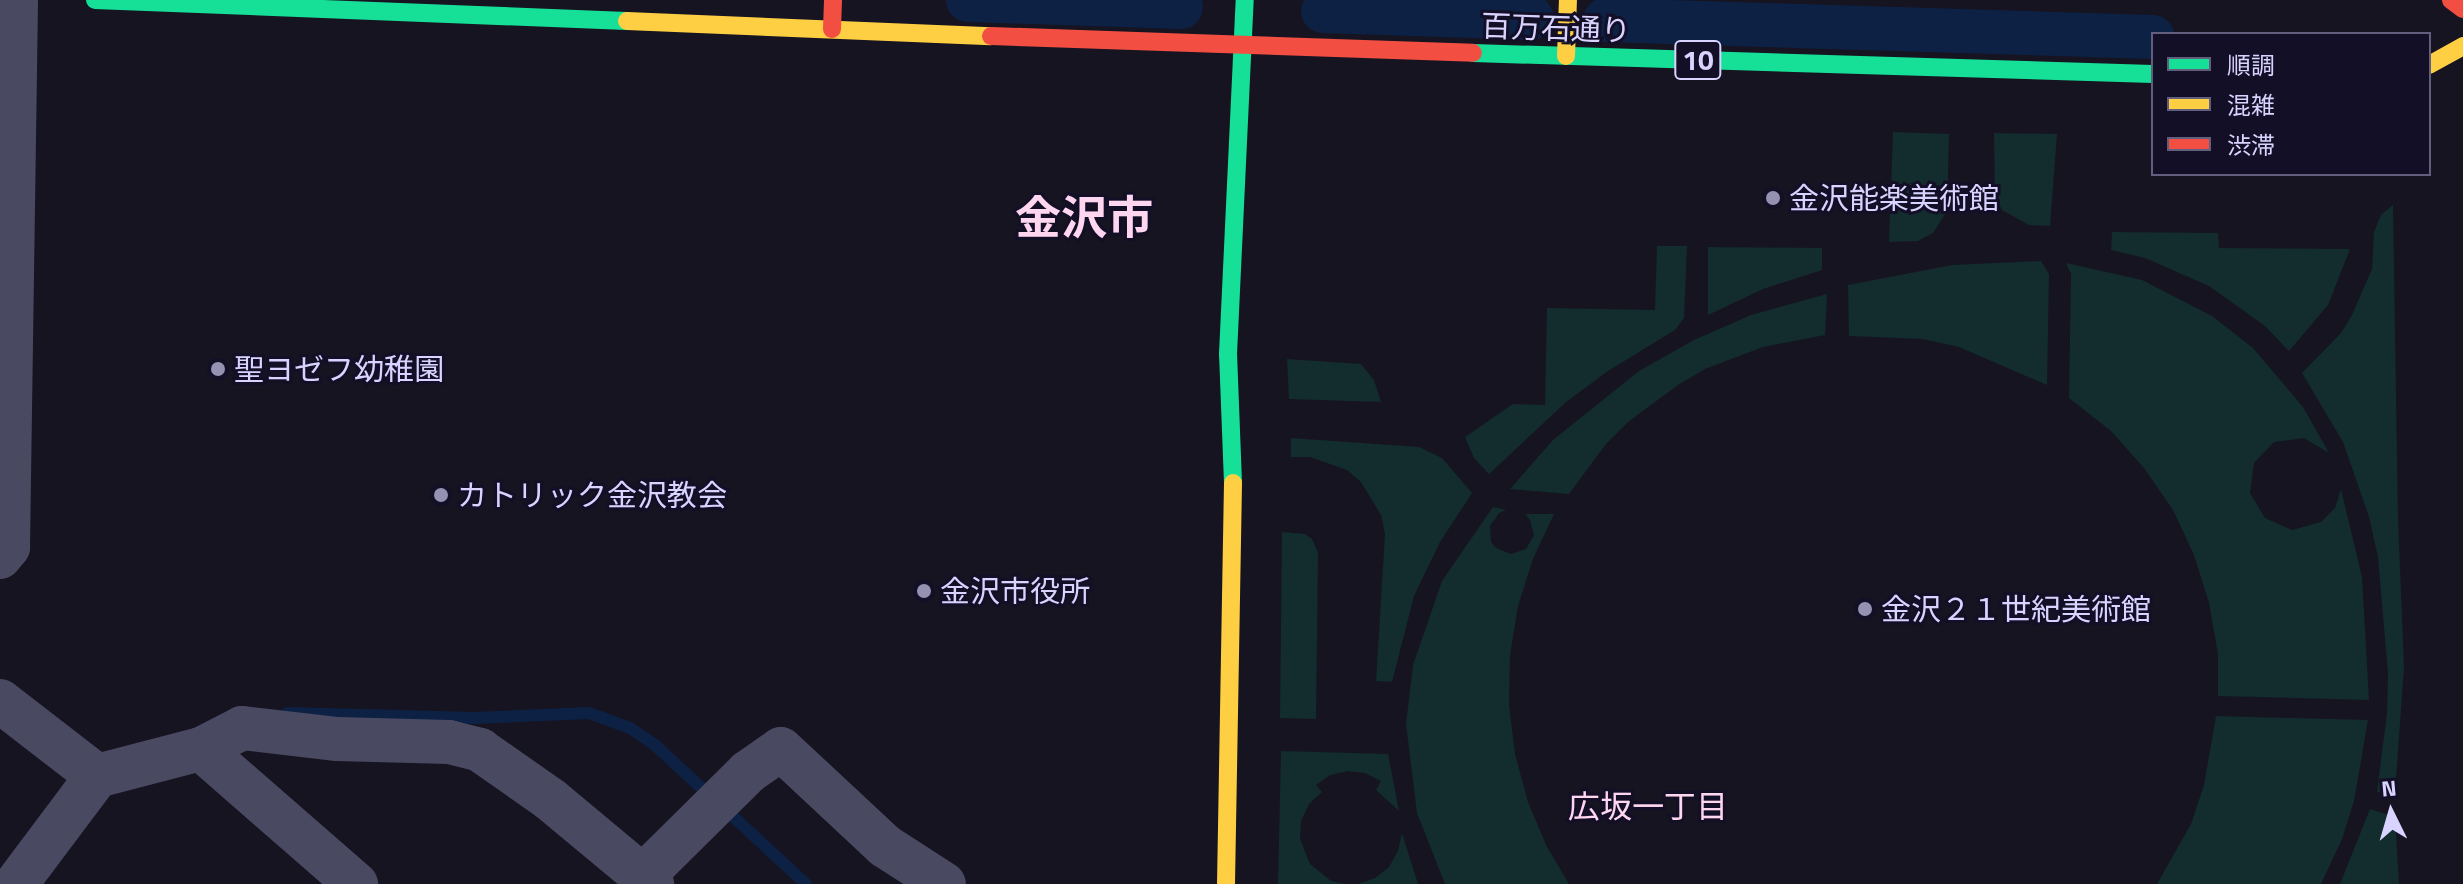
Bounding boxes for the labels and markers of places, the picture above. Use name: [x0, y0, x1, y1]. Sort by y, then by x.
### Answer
place label: 金沢能楽美術館: [1789, 180, 1999, 216]
marker: 金沢能楽美術館: [1764, 189, 1782, 207]
place label: 聖ヨゼフ幼稚園: [234, 351, 444, 387]
marker: 聖ヨゼフ幼稚園: [209, 360, 227, 378]
place label: カトリック金沢教会: [457, 477, 727, 513]
marker: カトリック金沢教会: [432, 486, 450, 504]
place label: 金沢市役所: [940, 573, 1090, 609]
marker: 金沢市役所: [915, 582, 933, 600]
place label: 金沢２１世紀美術館: [1881, 591, 2151, 627]
marker: 金沢２１世紀美術館: [1856, 600, 1874, 618]

